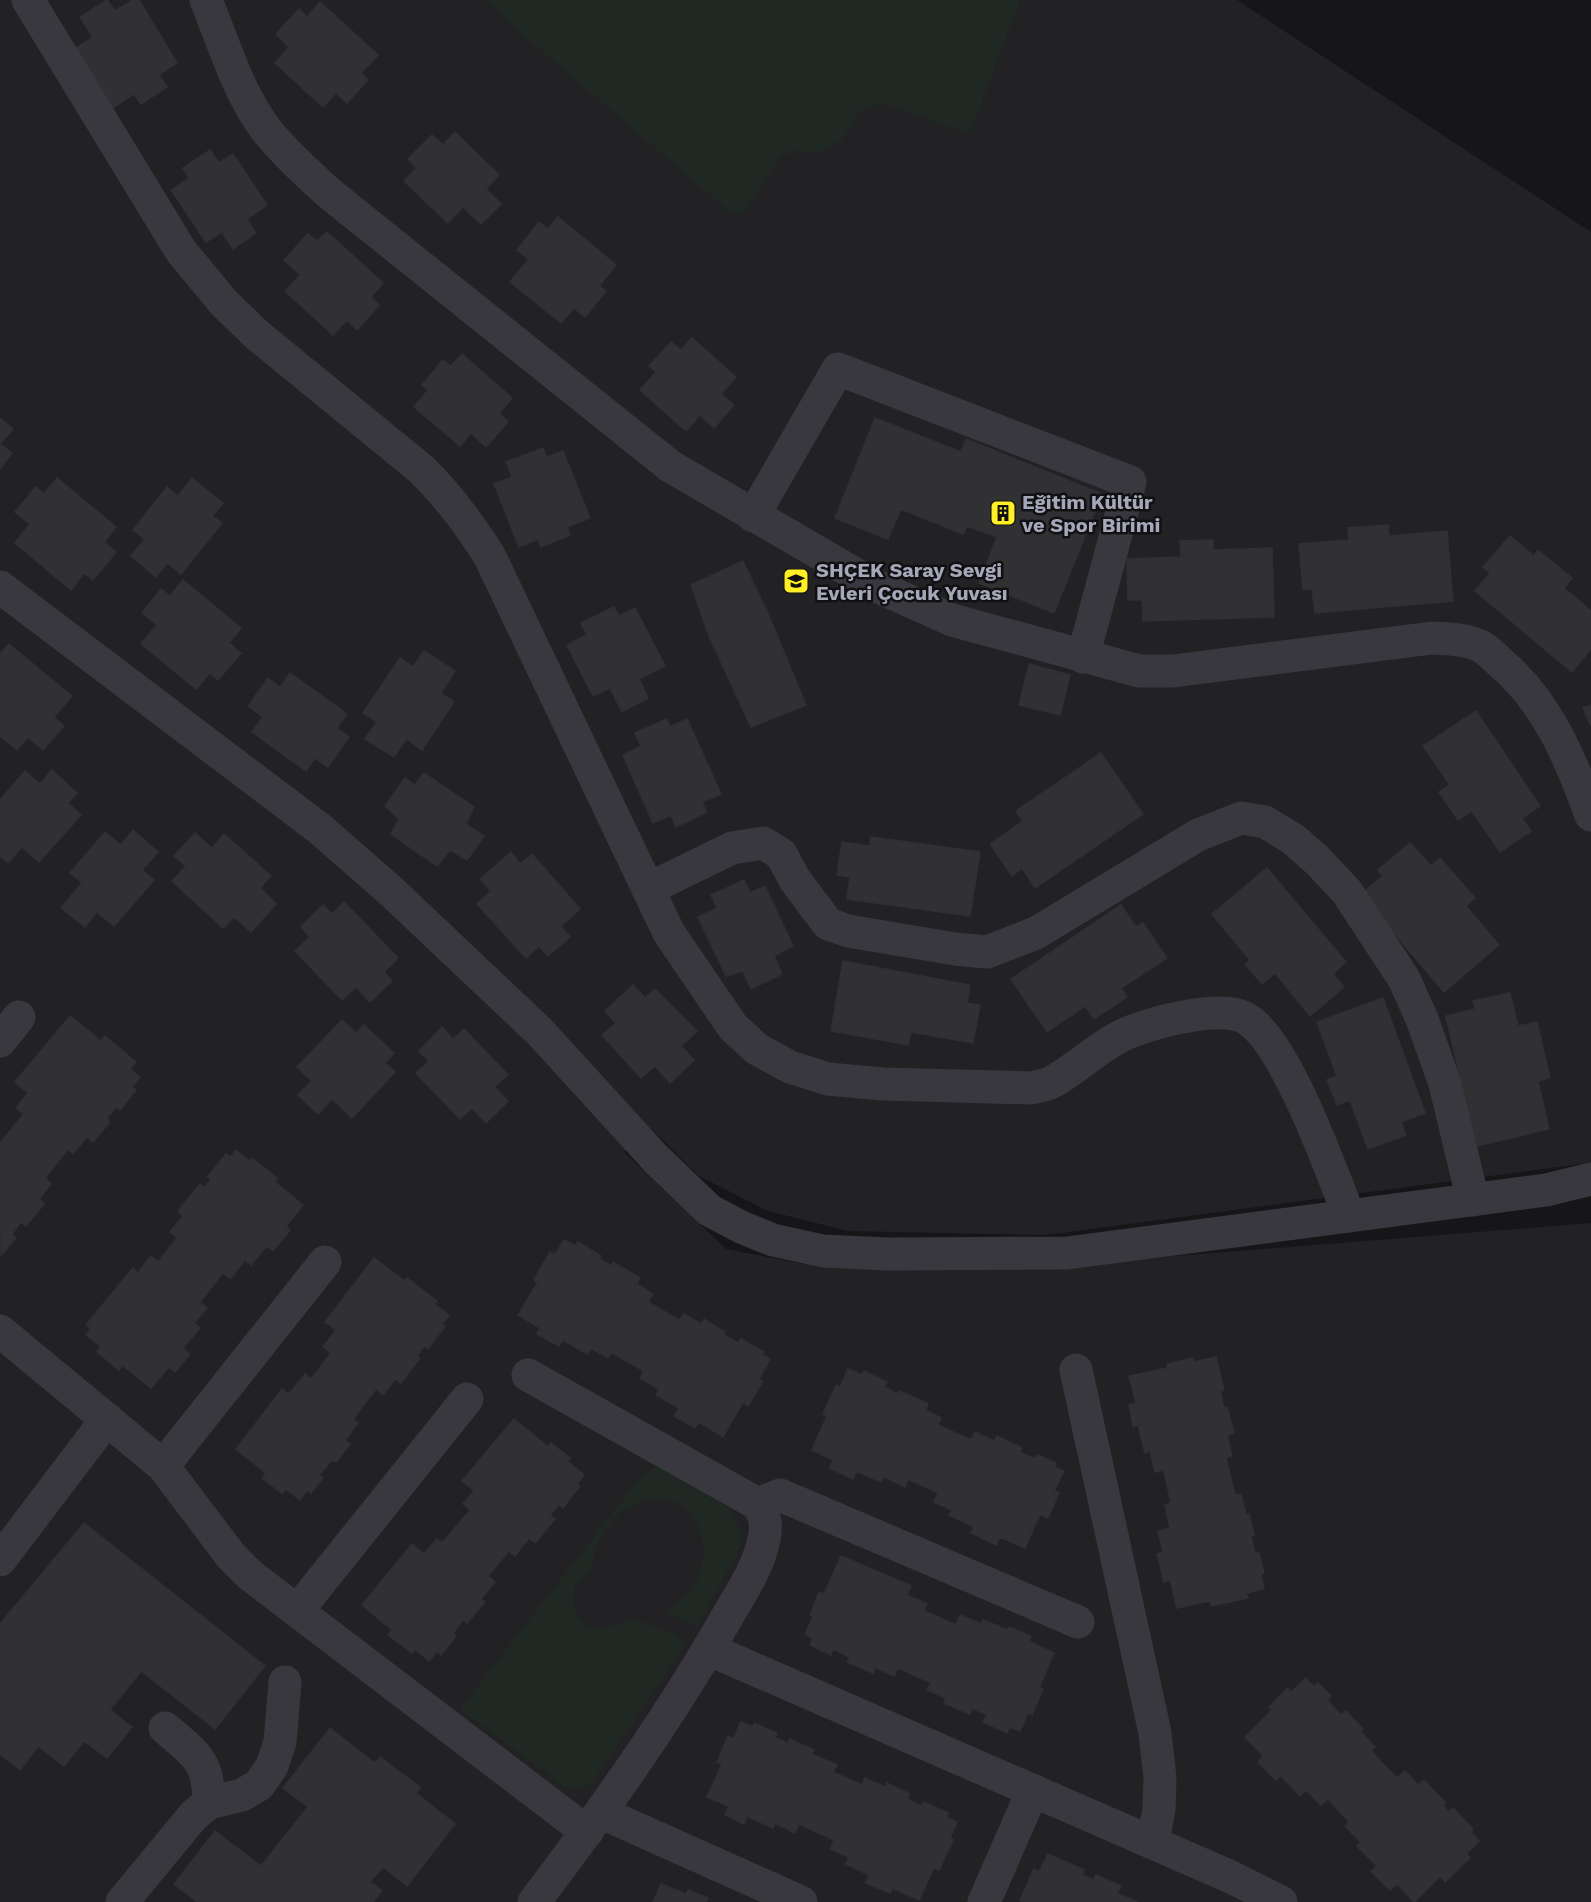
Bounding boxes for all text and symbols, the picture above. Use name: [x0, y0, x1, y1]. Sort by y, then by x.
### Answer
place label: Eğitim Kültür ve Spor Birimi: [1021, 490, 1160, 537]
building icon: Eğitim Kültür ve Spor Birimi: [988, 498, 1018, 528]
place label: SHÇEK Saray Sevgi Evleri Çocuk Yuvası: [816, 558, 1008, 605]
school or university icon: SHÇEK Saray Sevgi Evleri Çocuk Yuvası: [781, 566, 811, 596]

